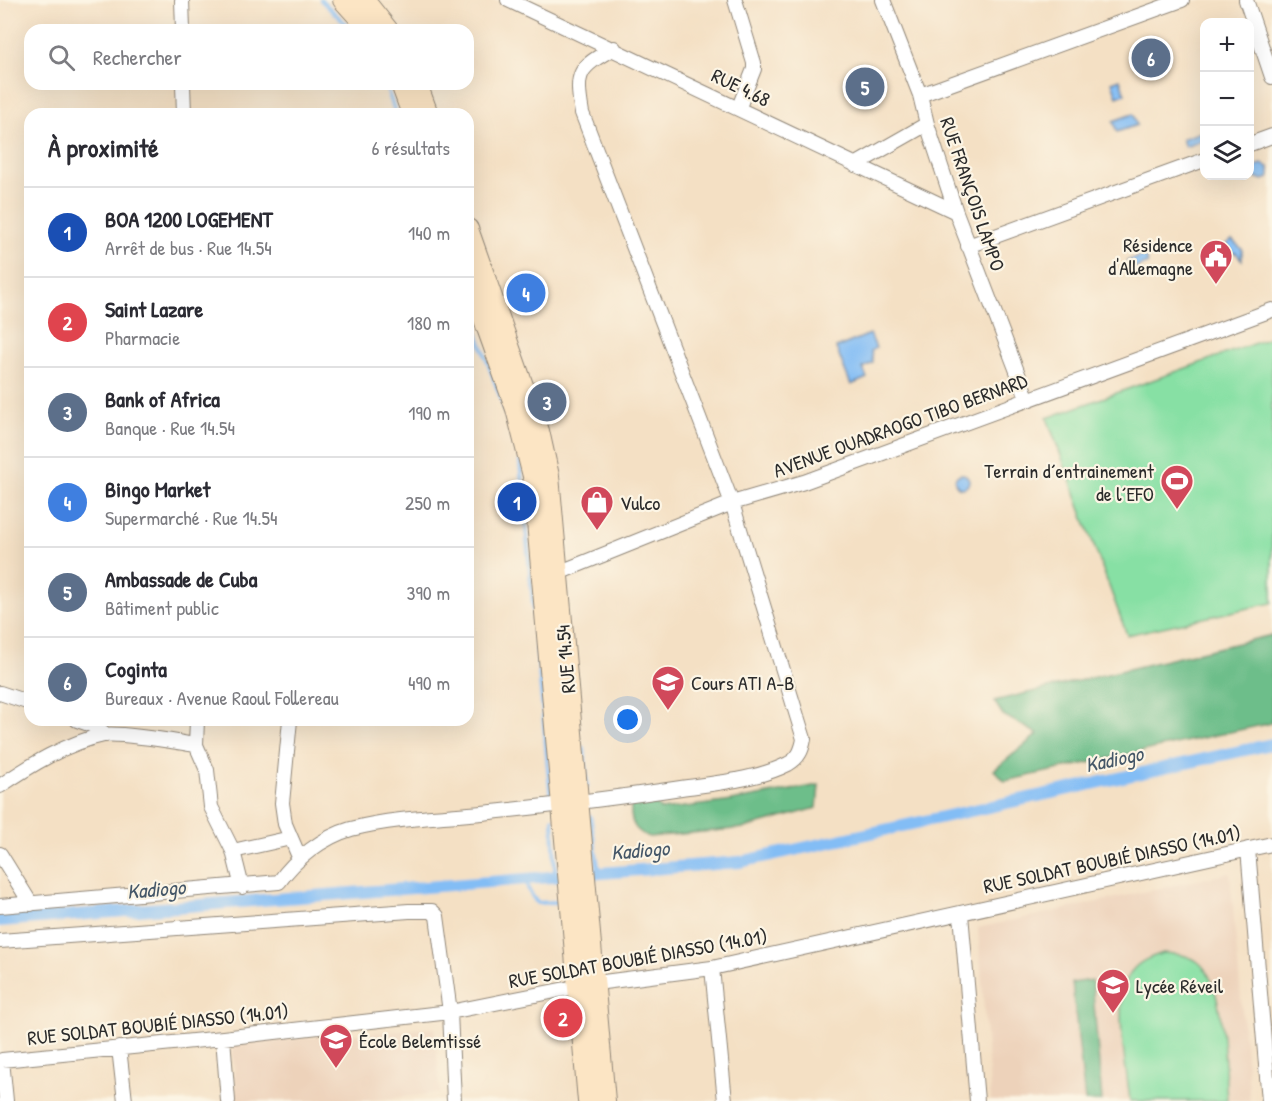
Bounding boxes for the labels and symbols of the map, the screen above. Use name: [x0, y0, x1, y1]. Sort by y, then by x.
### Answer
pin: 6: [1132, 36, 1170, 80]
street label: RUE 4.68: [707, 61, 775, 113]
pin: 5: [846, 64, 884, 110]
street label: RUE FRANÇOIS LAMPO: [934, 114, 1012, 274]
place label: Résidence d'Allemagne: [1108, 231, 1193, 281]
public building icon: Résidence d'Allemagne: [1198, 238, 1234, 285]
pin: 4: [506, 270, 546, 316]
street label: AVENUE OUADRAOGO TIBO BERNARD: [769, 366, 1031, 484]
pin: 3: [528, 380, 566, 424]
place label: Terrain d´entrainement de l´EFO: [984, 457, 1155, 507]
sports icon: Terrain d´entrainement de l´EFO: [1159, 463, 1195, 510]
pin: 1: [498, 480, 536, 524]
shop icon: Vulco: [579, 484, 615, 531]
place label: Vulco: [620, 489, 660, 516]
street label: RUE 14.54: [549, 624, 581, 694]
school or university icon: Cours ATI A-B: [650, 664, 686, 711]
place label: Cours ATI A-B: [691, 669, 794, 696]
your location: [613, 705, 642, 734]
water label: Kadiogo: [1082, 738, 1147, 779]
street label: RUE SOLDAT BOUBIÉ DIASSO (14.01): [981, 819, 1243, 899]
water label: Kadiogo: [610, 833, 672, 867]
water label: Kadiogo: [126, 872, 188, 906]
street label: RUE SOLDAT BOUBIÉ DIASSO (14.01): [507, 922, 769, 994]
school or university icon: Lycée Réveil: [1095, 967, 1131, 1014]
place label: Lycée Réveil: [1136, 972, 1224, 999]
pin: 2: [544, 996, 582, 1040]
street label: RUE SOLDAT BOUBIÉ DIASSO (14.01): [26, 997, 290, 1051]
school or university icon: École Belemtissé: [318, 1022, 354, 1069]
place label: École Belemtissé: [359, 1027, 481, 1054]

